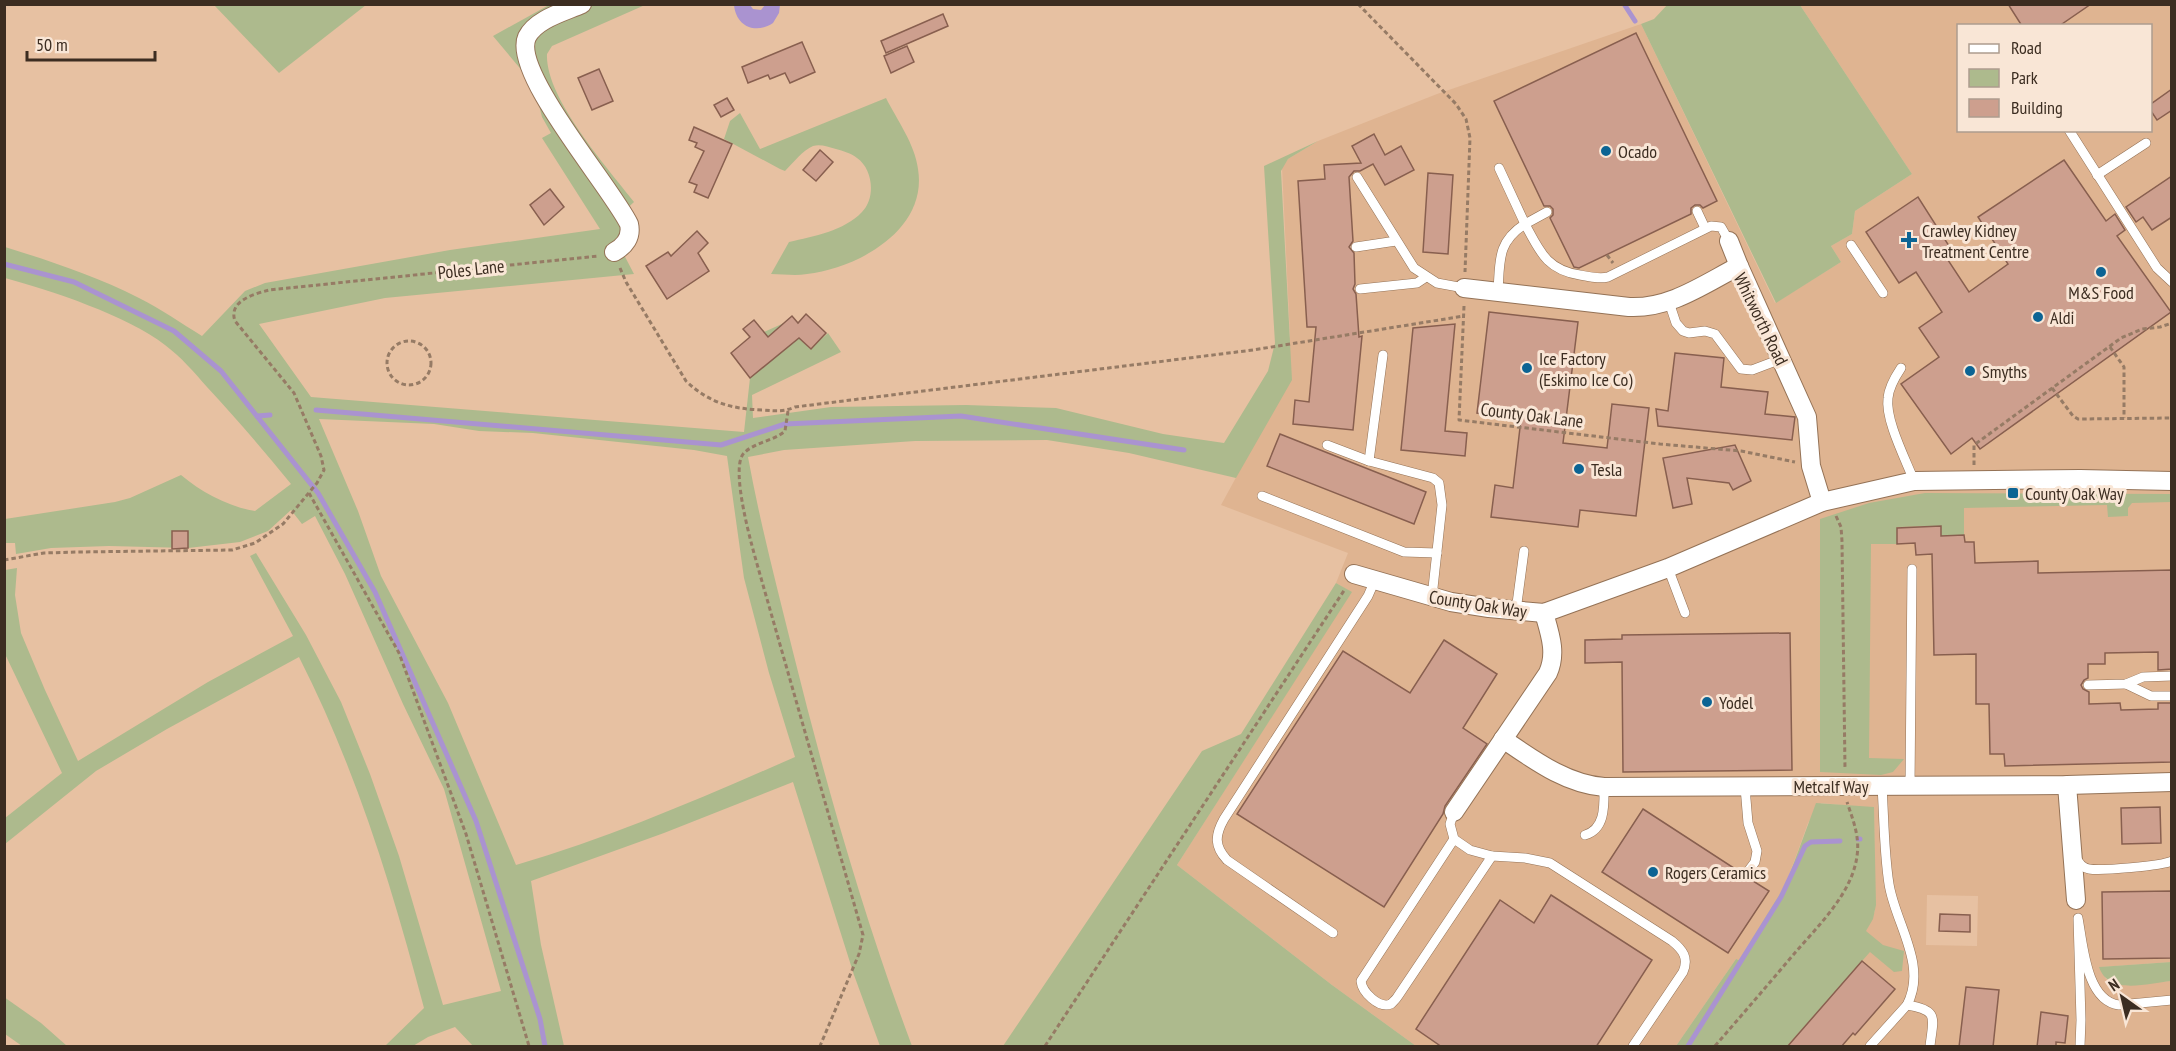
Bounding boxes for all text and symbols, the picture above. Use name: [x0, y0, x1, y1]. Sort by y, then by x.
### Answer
scale bar: [27, 24, 154, 62]
legend: [1957, 24, 2152, 132]
text: 50 m: [36, 33, 68, 56]
text: Road: [2011, 36, 2042, 59]
text: Park: [2011, 66, 2038, 89]
text: Building: [2011, 96, 2063, 119]
place label: Ocado: [1618, 140, 1657, 163]
marker: Ocado: [1599, 144, 1613, 158]
place label: Crawley Kidney Treatment Centre: [1922, 219, 2029, 263]
marker: Crawley Kidney Treatment Centre: [1900, 231, 1918, 249]
street label: Poles Lane: [437, 254, 505, 284]
marker: M&S Food: [2094, 265, 2108, 279]
street label: Whitworth Road: [1729, 269, 1793, 369]
place label: M&S Food: [2068, 281, 2134, 304]
place label: Aldi: [2050, 306, 2074, 329]
marker: Aldi: [2031, 310, 2045, 324]
place label: Ice Factory (Eskimo Ice Co): [1539, 347, 1633, 391]
place label: Smyths: [1982, 360, 2027, 383]
marker: Ice Factory (Eskimo Ice Co): [1520, 361, 1534, 375]
marker: Smyths: [1963, 364, 1977, 378]
street label: County Oak Lane: [1479, 397, 1585, 433]
place label: Tesla: [1591, 458, 1622, 481]
marker: Tesla: [1572, 462, 1586, 476]
place label: County Oak Way: [2025, 482, 2124, 505]
marker: County Oak Way: [2006, 486, 2020, 500]
street label: County Oak Way: [1427, 585, 1529, 623]
place label: Yodel: [1719, 691, 1754, 714]
marker: Yodel: [1700, 695, 1714, 709]
street label: Metcalf Way: [1793, 775, 1869, 798]
place label: Rogers Ceramics: [1665, 861, 1766, 884]
marker: Rogers Ceramics: [1646, 865, 1660, 879]
north arrow: [2092, 967, 2152, 1027]
text: N: [2104, 974, 2123, 995]

